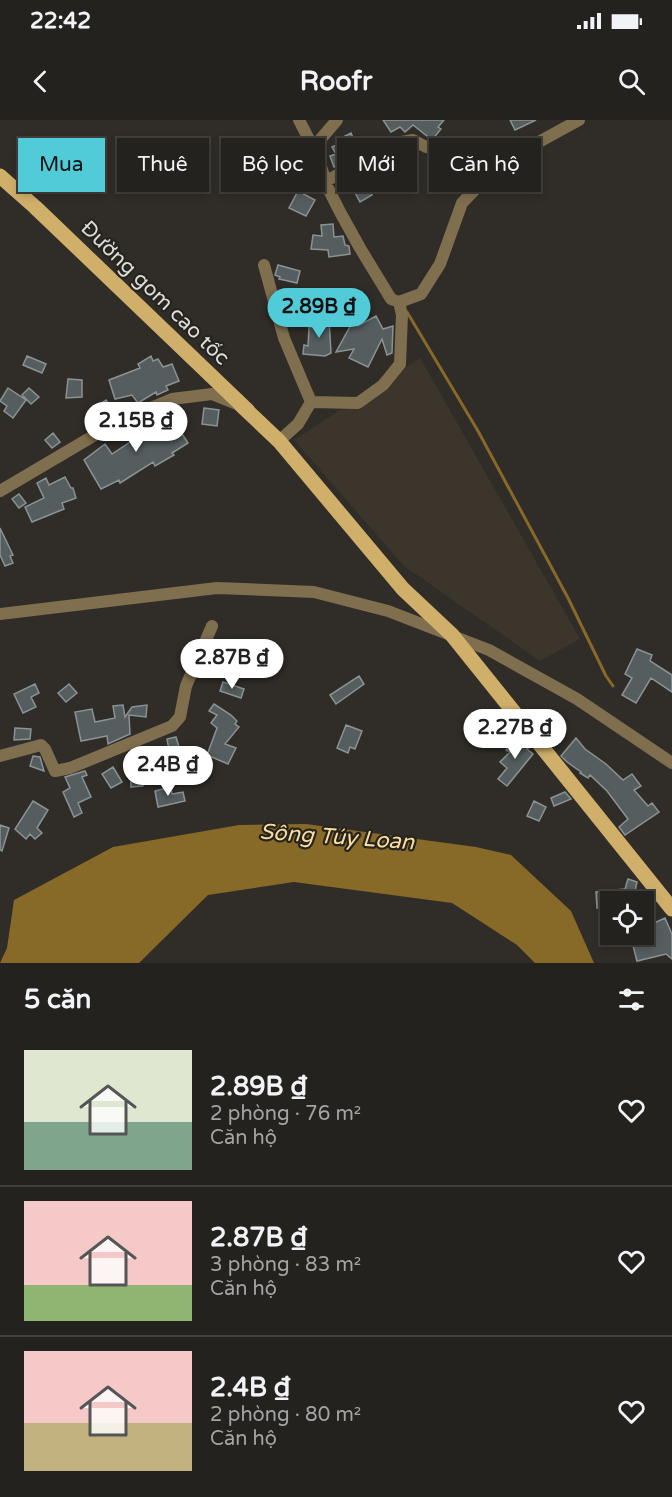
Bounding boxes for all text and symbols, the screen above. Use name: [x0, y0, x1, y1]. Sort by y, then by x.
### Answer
text: 22:42: [30, 8, 91, 34]
icon: back: [24, 65, 57, 98]
text: Roofr: [300, 65, 372, 98]
icon: search: [615, 65, 648, 98]
chip: Mua: [18, 138, 105, 192]
chip: Thuê: [117, 138, 209, 192]
chip: Bộ lọc: [221, 138, 325, 192]
chip: Mới: [337, 138, 417, 192]
chip: Căn hộ: [429, 138, 541, 192]
street label: Đường gom cao tốc: [76, 216, 234, 370]
pin: 2.89B ₫: [264, 288, 374, 339]
text: 2.89B ₫: [282, 295, 356, 319]
pin: 2.15B ₫: [81, 402, 191, 453]
text: 2.15B ₫: [98, 409, 174, 433]
pin: 2.87B ₫: [177, 639, 287, 690]
text: 2.87B ₫: [195, 646, 269, 670]
pin: 2.27B ₫: [460, 709, 570, 760]
text: 2.27B ₫: [477, 716, 553, 740]
pin: 2.4B ₫: [119, 746, 217, 797]
text: 2.4B ₫: [137, 753, 199, 777]
water label: Sông Túy Loan: [259, 819, 416, 855]
map controls: [600, 891, 654, 945]
button: locate: [600, 891, 654, 945]
icon: filters: [615, 983, 648, 1016]
text: 5 căn: [24, 984, 91, 1015]
text: 2.89B ₫: [210, 1071, 307, 1102]
icon: home: [72, 1074, 144, 1146]
icon: heart: [615, 1094, 648, 1127]
text: 2 phòng · 76 m²: [210, 1102, 361, 1126]
text: Căn hộ: [210, 1126, 277, 1150]
text: 2.87B ₫: [210, 1222, 307, 1253]
icon: home: [72, 1225, 144, 1297]
icon: heart: [615, 1245, 648, 1278]
text: 3 phòng · 83 m²: [210, 1253, 361, 1277]
text: Căn hộ: [210, 1277, 277, 1301]
text: 2.4B ₫: [210, 1372, 291, 1403]
icon: home: [72, 1375, 144, 1447]
icon: heart: [615, 1395, 648, 1428]
text: 2 phòng · 80 m²: [210, 1403, 361, 1427]
text: Căn hộ: [210, 1427, 277, 1451]

